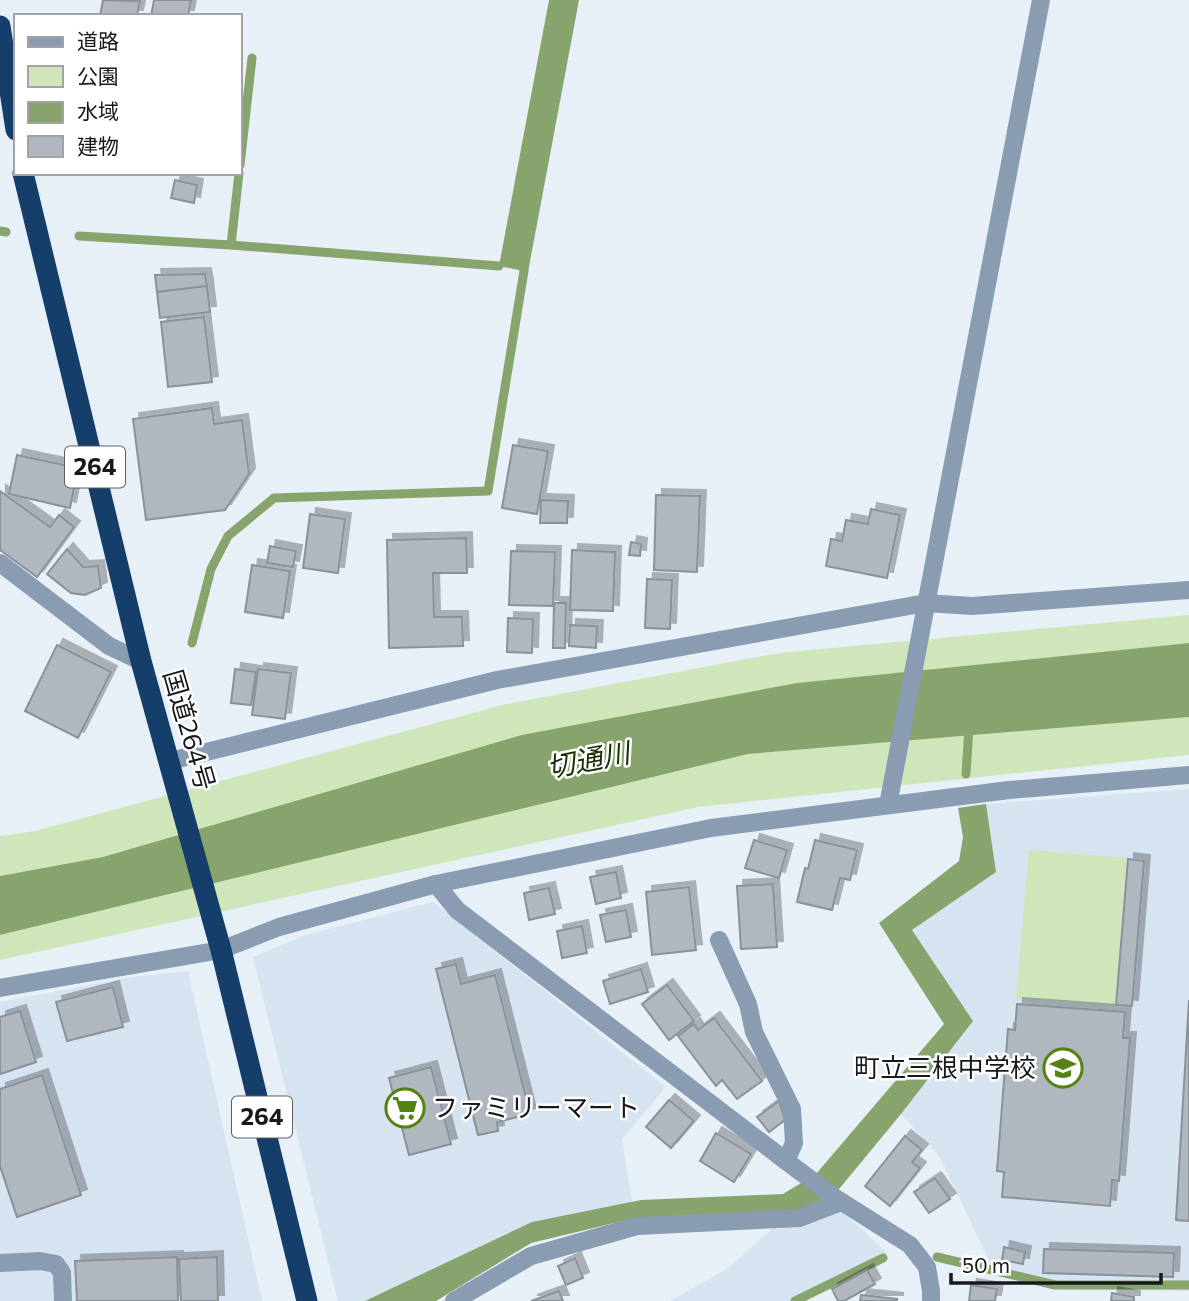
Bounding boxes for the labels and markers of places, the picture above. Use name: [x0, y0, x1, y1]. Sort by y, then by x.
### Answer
school or university icon: 町立三根中学校: [1042, 1047, 1084, 1089]
place label: 町立三根中学校: [854, 1051, 1036, 1082]
supermarket icon: ファミリーマート: [384, 1087, 426, 1129]
place label: ファミリーマート: [432, 1091, 640, 1122]

